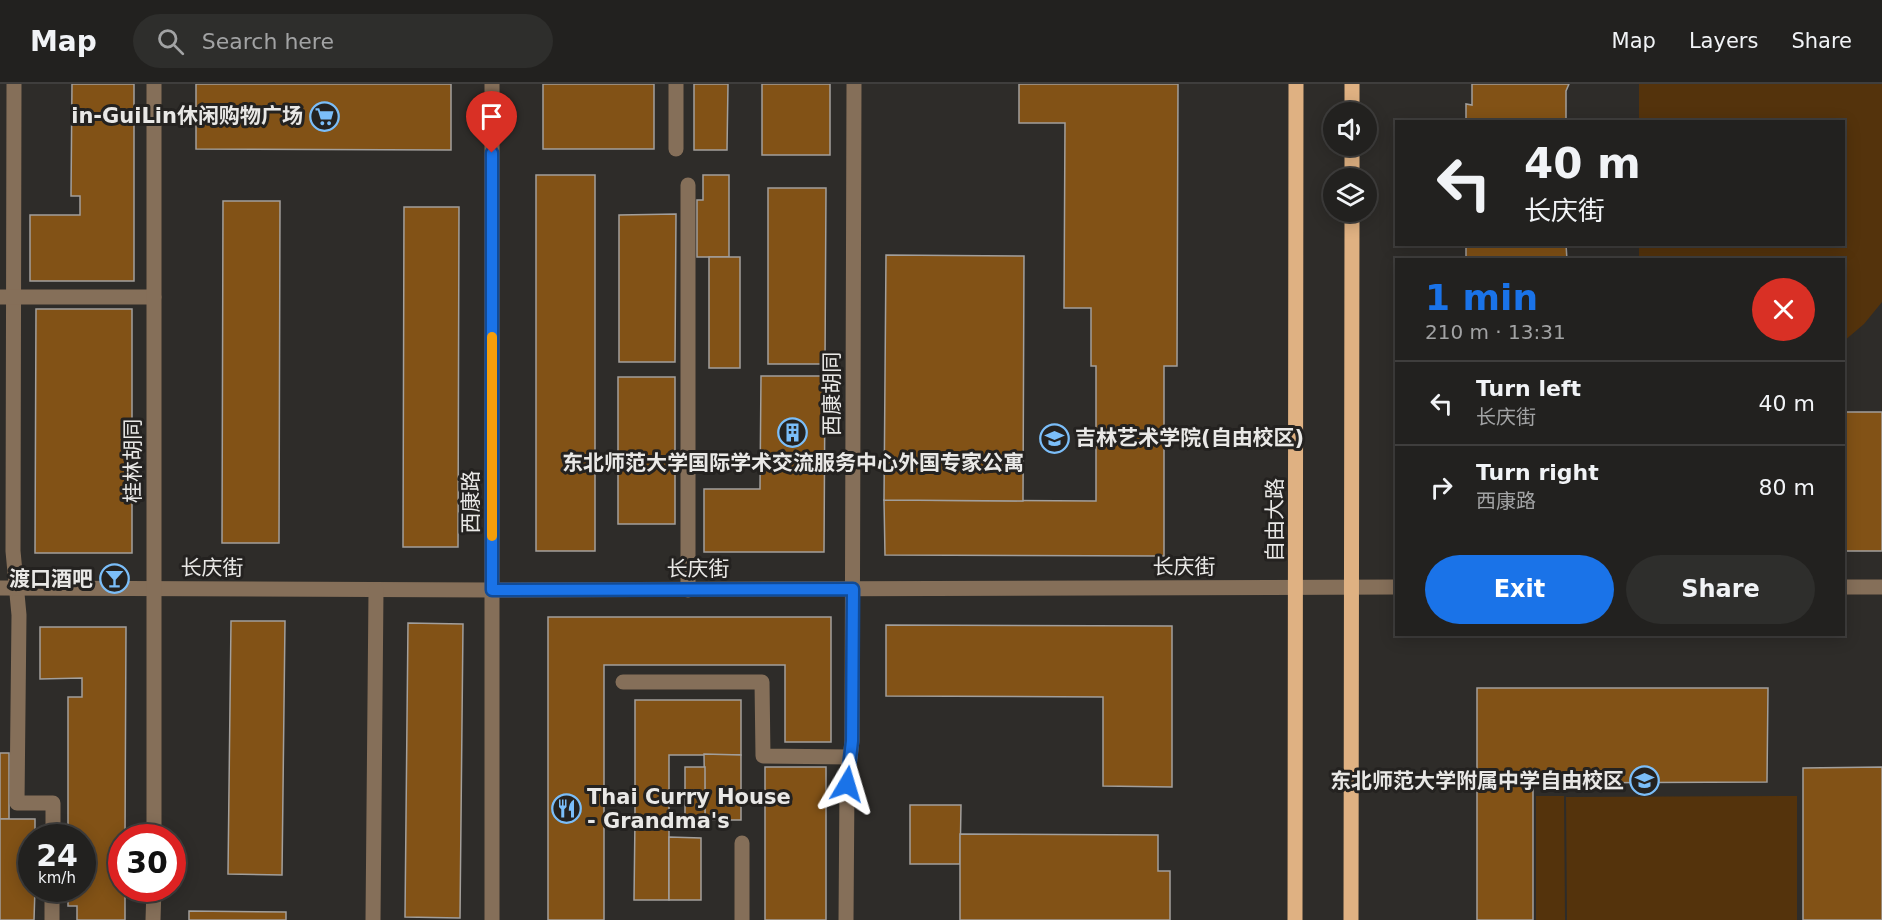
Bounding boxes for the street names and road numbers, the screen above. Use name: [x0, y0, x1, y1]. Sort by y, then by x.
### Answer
street label: 西康胡同: [820, 352, 844, 436]
street label: 桂林胡同: [121, 419, 145, 503]
street label: 西康路: [459, 471, 483, 534]
street label: 自由大路: [1263, 478, 1287, 562]
street label: 长庆街: [1153, 555, 1216, 579]
street label: 长庆街: [181, 556, 244, 580]
street label: 长庆街: [667, 557, 730, 581]

